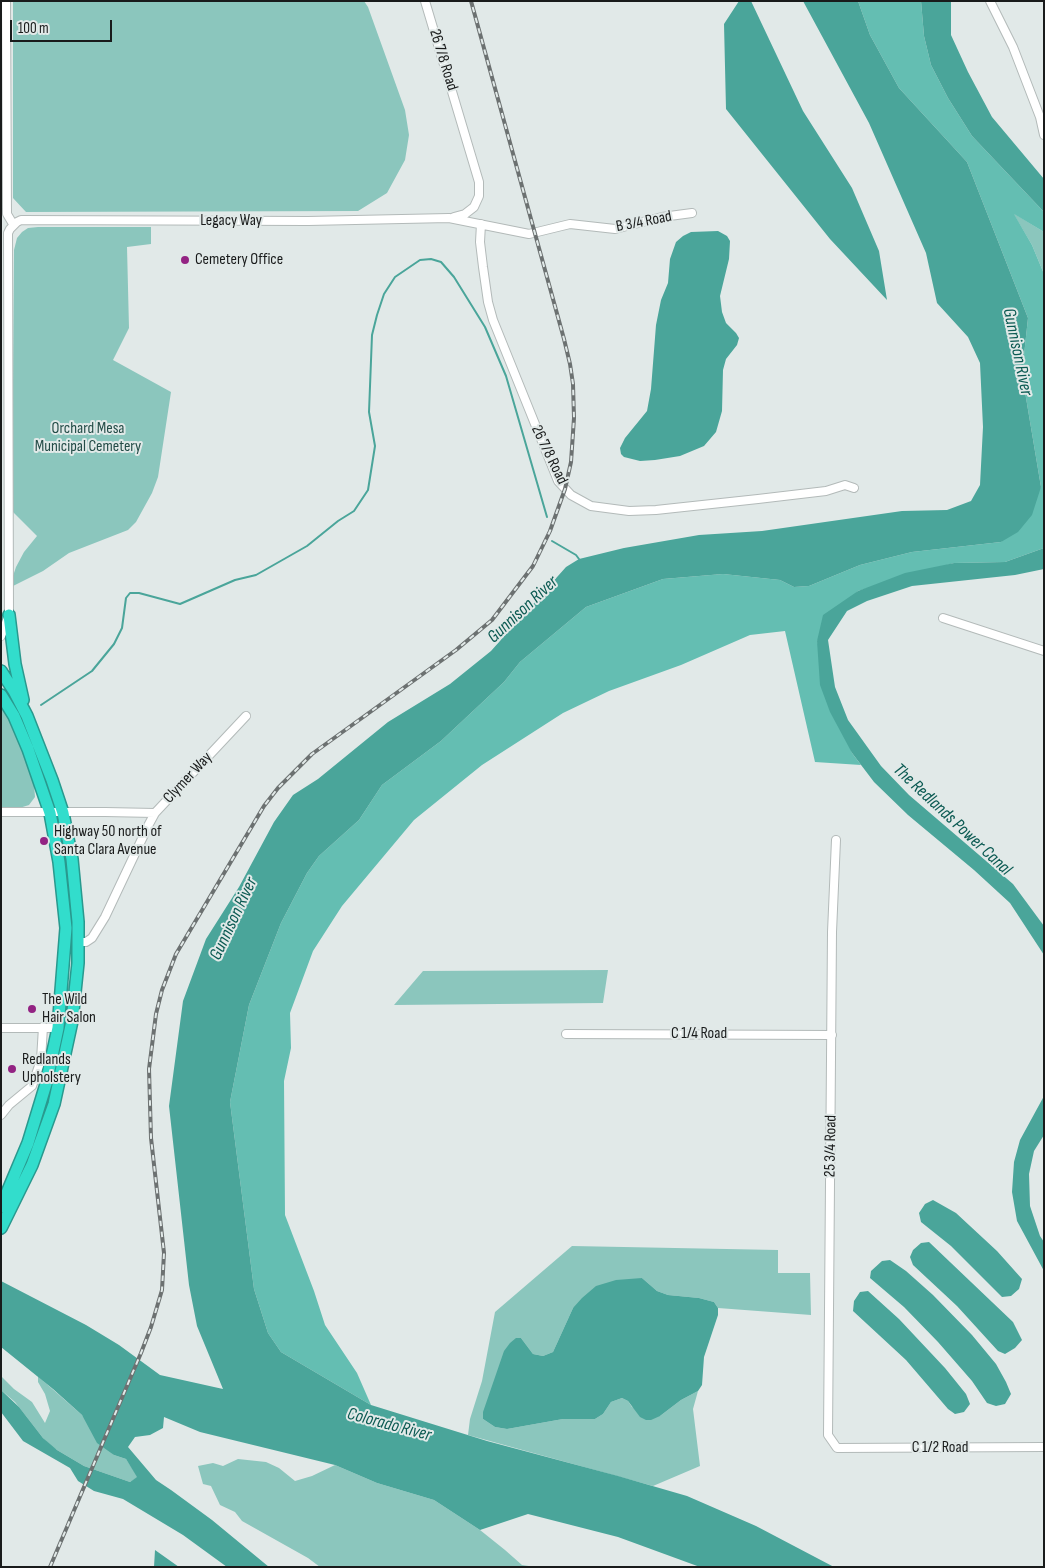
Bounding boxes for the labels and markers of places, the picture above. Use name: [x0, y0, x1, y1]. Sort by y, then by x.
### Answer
place label: Cemetery Office: [195, 250, 283, 270]
marker: Cemetery Office: [179, 254, 191, 266]
place label: Highway 50 north of Santa Clara Avenue: [54, 822, 162, 860]
marker: Highway 50 north of Santa Clara Avenue: [38, 835, 50, 847]
place label: The Wild Hair Salon: [42, 990, 96, 1028]
marker: The Wild Hair Salon: [26, 1003, 38, 1015]
place label: Redlands Upholstery: [22, 1050, 81, 1088]
marker: Redlands Upholstery: [6, 1063, 18, 1075]

